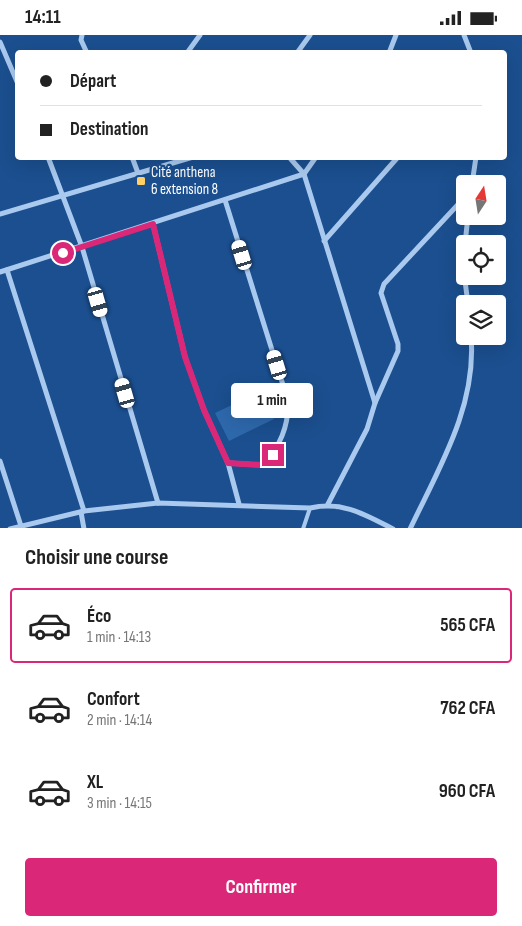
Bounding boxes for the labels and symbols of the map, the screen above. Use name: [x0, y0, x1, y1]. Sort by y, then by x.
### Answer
place label: Cité anthena 6 extension 8: [151, 163, 218, 199]
marker: Cité anthena 6 extension 8: [135, 175, 147, 187]
north arrow: [456, 175, 506, 225]
car: [230, 238, 253, 272]
route start: [52, 242, 74, 264]
car: [86, 286, 109, 318]
car: [265, 348, 288, 382]
car: [113, 377, 136, 409]
callout: 1 min: [232, 383, 314, 417]
route end: [262, 444, 284, 466]

